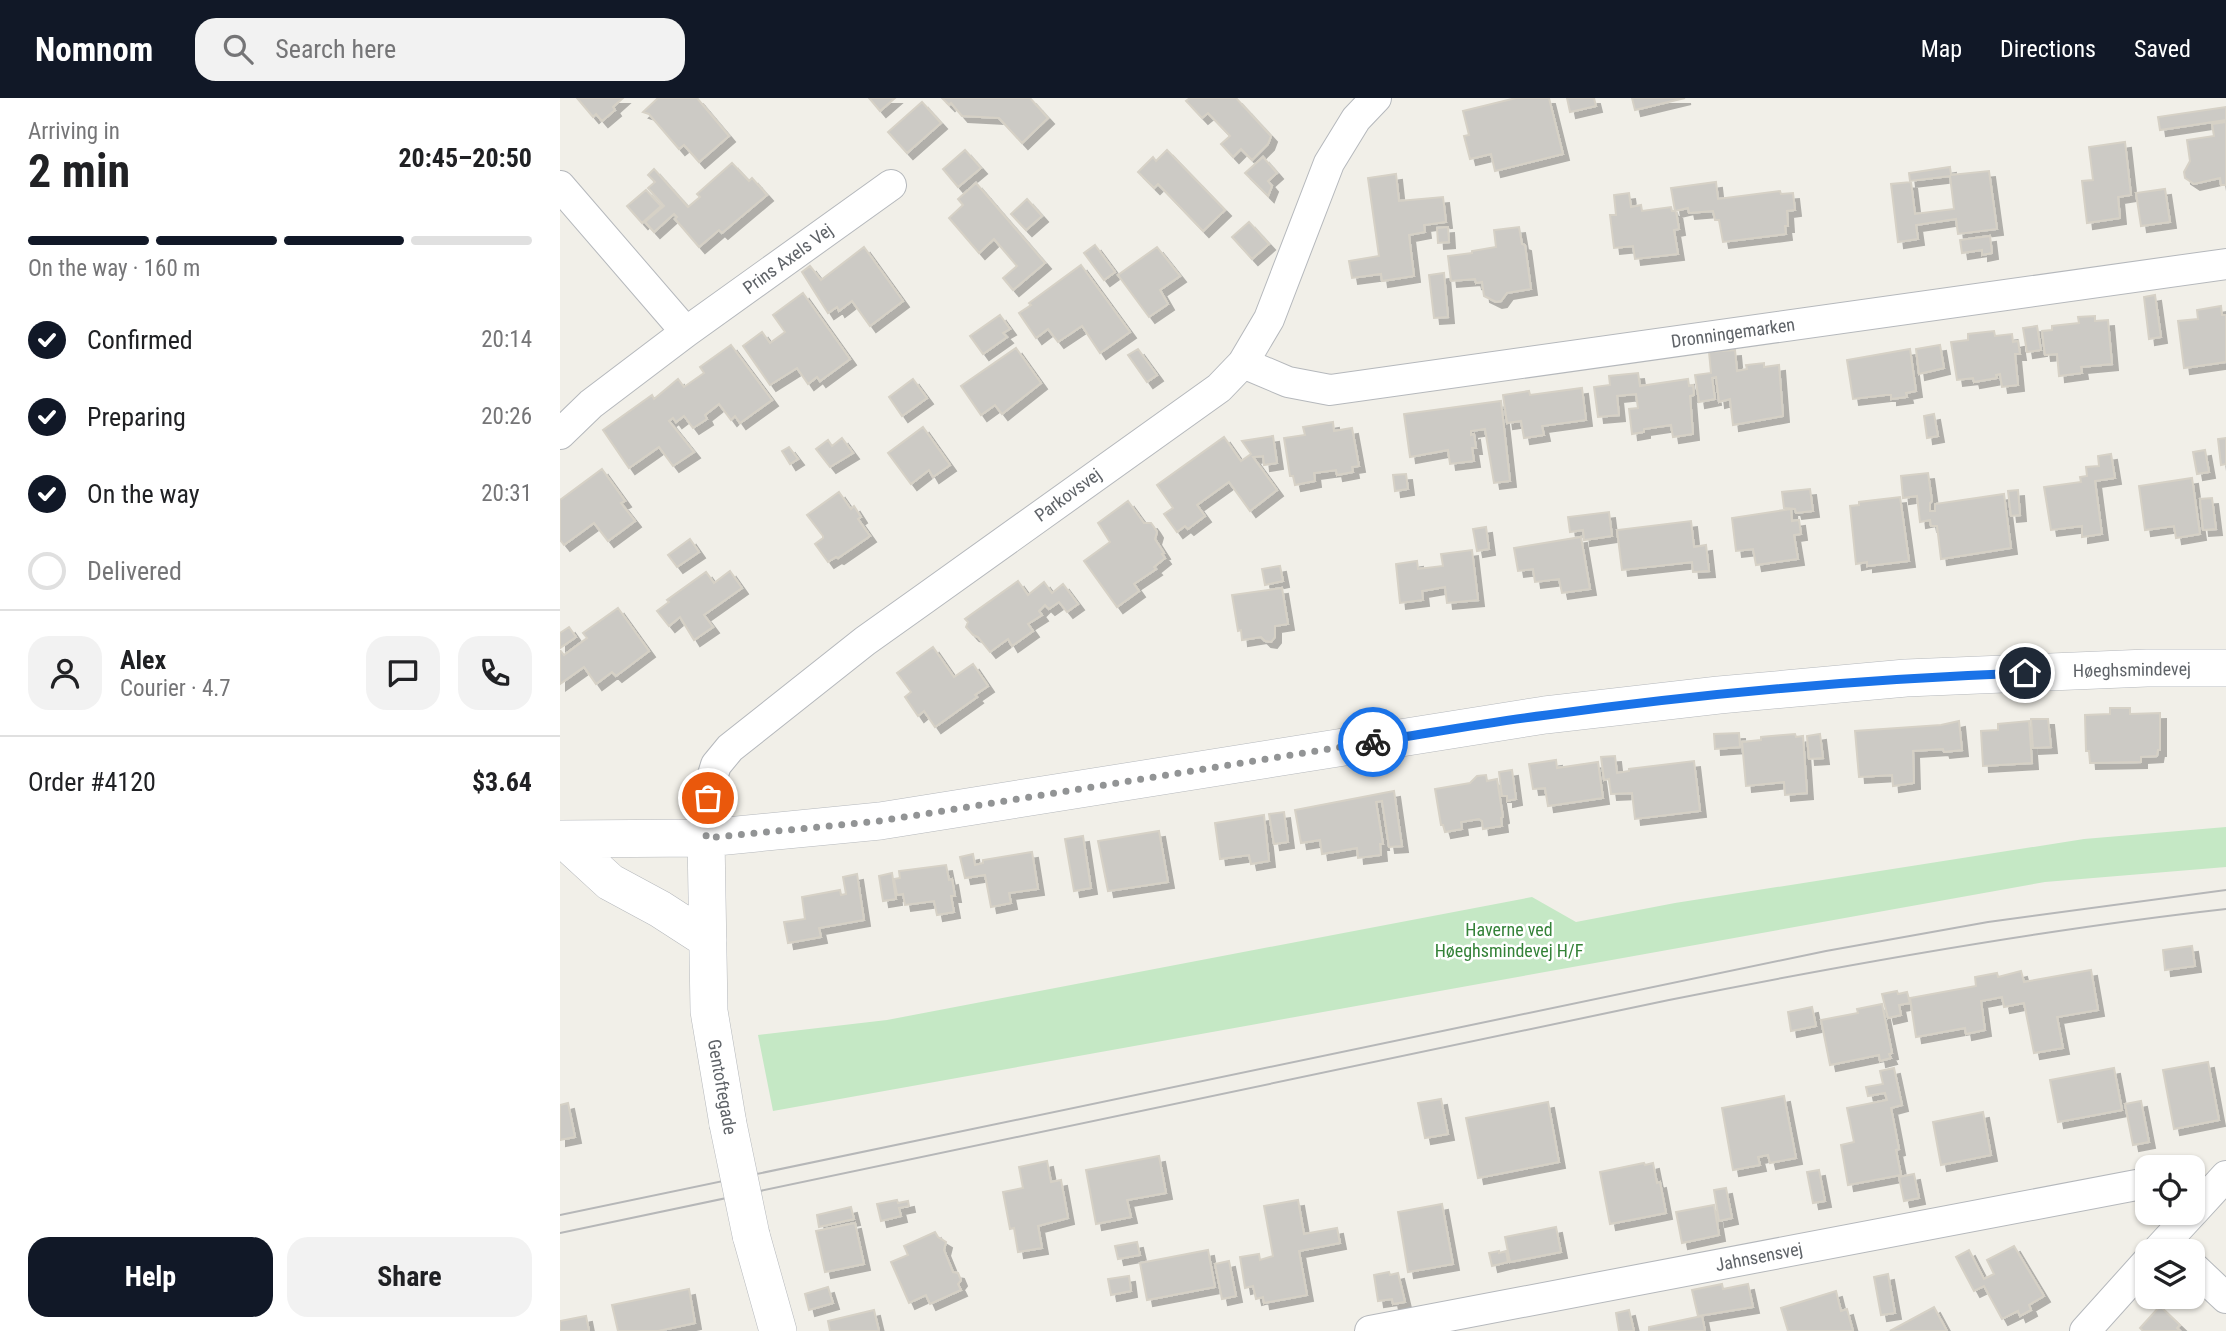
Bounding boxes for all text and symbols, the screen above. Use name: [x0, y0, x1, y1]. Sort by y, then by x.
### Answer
search box: [195, 18, 685, 81]
text: Nomnom: [35, 30, 153, 69]
icon: search: [219, 30, 257, 68]
text: Search here: [275, 34, 396, 64]
text: Map: [1921, 35, 1962, 63]
text: Directions: [2000, 35, 2096, 63]
text: Saved: [2134, 35, 2191, 63]
text: Arriving in: [28, 118, 120, 145]
text: 20:45–20:50: [398, 143, 532, 173]
text: 2 min: [28, 144, 130, 198]
street label: Prins Axels Vej: [739, 219, 837, 298]
text: On the way · 160 m: [28, 255, 200, 282]
street label: Dronningemarken: [1670, 313, 1796, 352]
icon: check: [28, 321, 66, 359]
text: Confirmed: [87, 325, 193, 355]
text: 20:14: [481, 326, 532, 353]
icon: check: [28, 398, 66, 436]
text: Preparing: [87, 402, 186, 432]
text: 20:26: [481, 403, 532, 430]
street label: Parkovsvej: [1030, 463, 1105, 526]
icon: check: [28, 475, 66, 513]
text: On the way: [87, 479, 200, 509]
text: 20:31: [481, 480, 532, 507]
text: Delivered: [87, 556, 182, 586]
button: person: [28, 636, 102, 710]
button: chat: [366, 636, 440, 710]
button: phone: [458, 636, 532, 710]
pin: [1995, 643, 2055, 703]
text: Alex: [120, 645, 166, 675]
icon: home: [2006, 654, 2044, 692]
street label: Høeghsmindevej: [2073, 658, 2191, 681]
text: Courier · 4.7: [120, 675, 231, 702]
courier: [1338, 707, 1408, 777]
icon: bike: [1354, 723, 1392, 761]
text: Order #4120: [28, 767, 156, 797]
text: $3.64: [472, 767, 532, 797]
pin: [678, 768, 738, 828]
icon: bag: [689, 779, 727, 817]
park label: Haverne ved Høeghsmindevej H/F: [1435, 919, 1584, 961]
street label: Gentoftegade: [704, 1038, 741, 1136]
map controls: [2135, 1155, 2205, 1309]
button: locate: [2135, 1155, 2205, 1225]
button: Help: [28, 1237, 273, 1317]
button: Share: [287, 1237, 532, 1317]
street label: Jahnsensvej: [1714, 1238, 1804, 1275]
button: layers: [2135, 1239, 2205, 1309]

